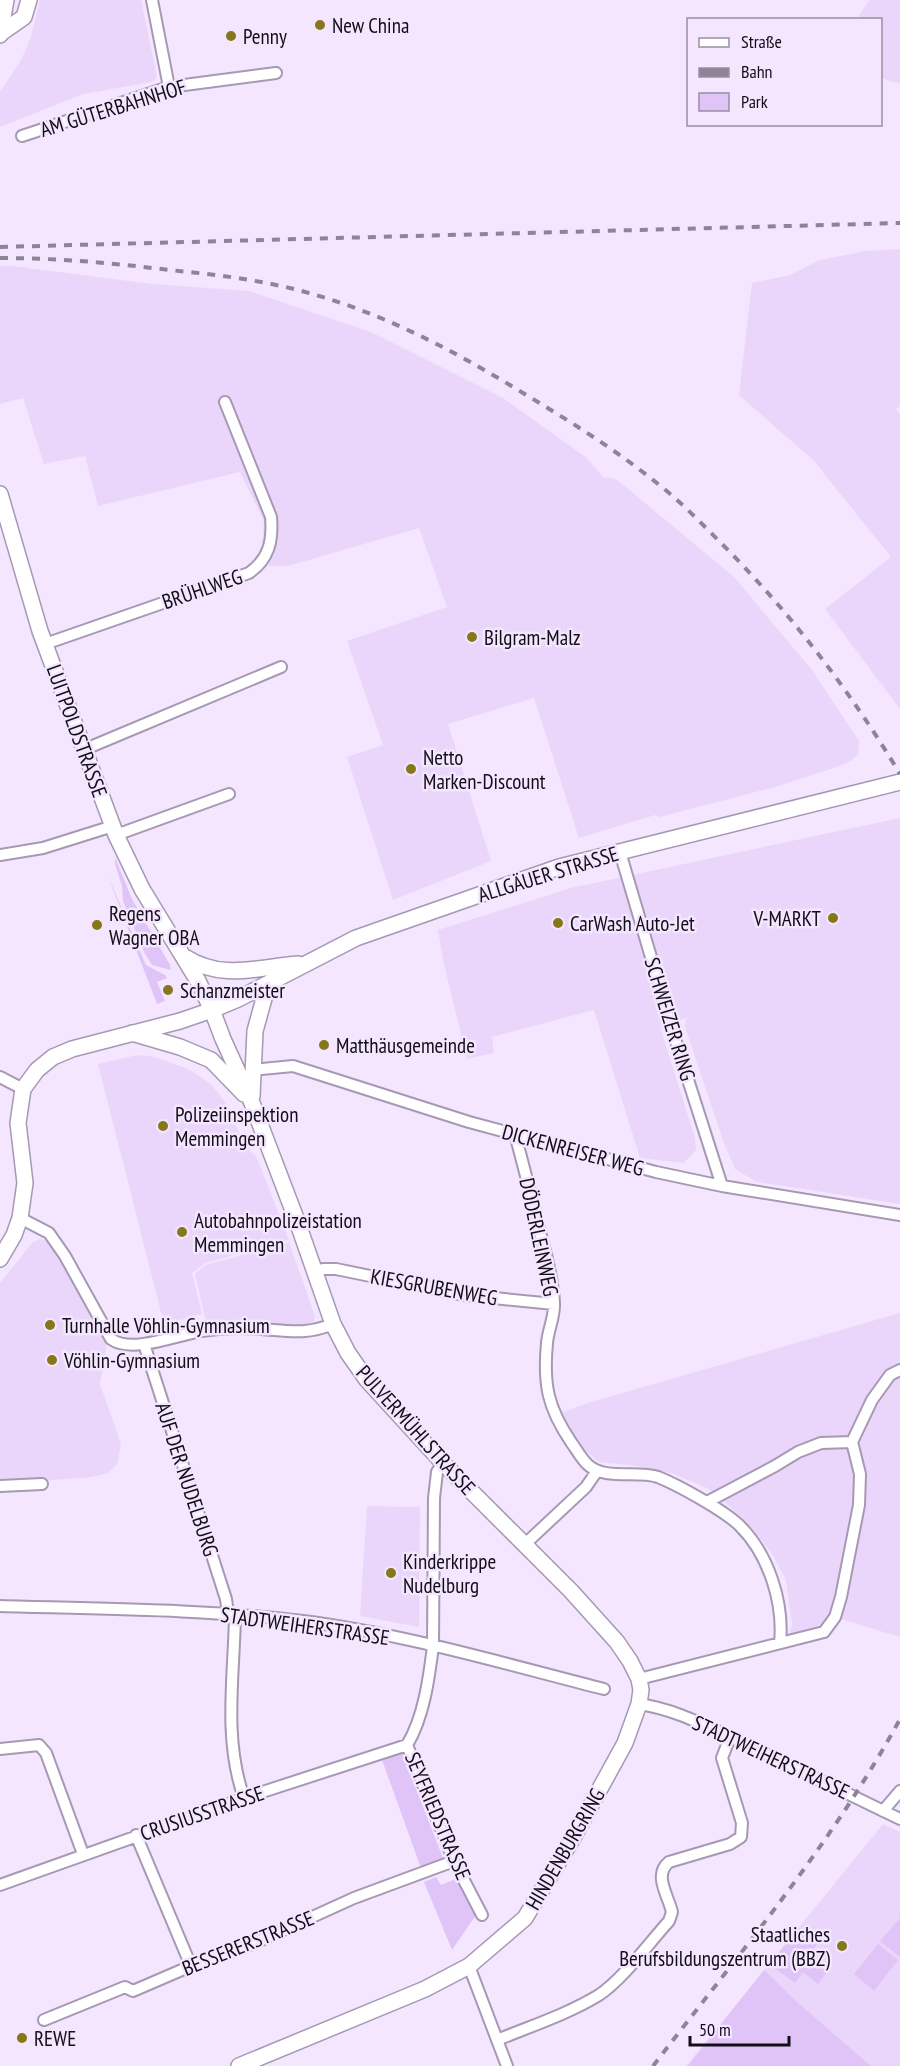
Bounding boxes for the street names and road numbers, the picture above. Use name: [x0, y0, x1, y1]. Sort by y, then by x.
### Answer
street label: AM GÜTERBAHNHOF: [37, 73, 189, 143]
street label: BRÜHLWEG: [158, 563, 246, 615]
street label: LUITPOLDSTRASSE: [40, 661, 114, 801]
street label: ALLGÄUER STRASSE: [474, 840, 622, 908]
street label: SCHWEIZER RING: [638, 954, 702, 1084]
street label: DICKENREISER WEG: [499, 1118, 647, 1182]
street label: DÖDERLEINWEG: [513, 1175, 565, 1299]
street label: KIESGRUBENWEG: [369, 1263, 499, 1311]
street label: PULVERMÜHLSTRASSE: [351, 1360, 481, 1500]
street label: AUF DER NUDELBURG: [149, 1399, 225, 1559]
street label: STADTWEIHERSTRASSE: [219, 1601, 391, 1651]
street label: STADTWEIHERSTRASSE: [688, 1709, 854, 1805]
street label: SEYFRIEDSTRASSE: [399, 1748, 477, 1884]
street label: CRUSIUSSTRASSE: [136, 1779, 268, 1847]
street label: HINDENBURGRING: [519, 1783, 611, 1915]
street label: BESSERERSTRASSE: [178, 1904, 318, 1982]

